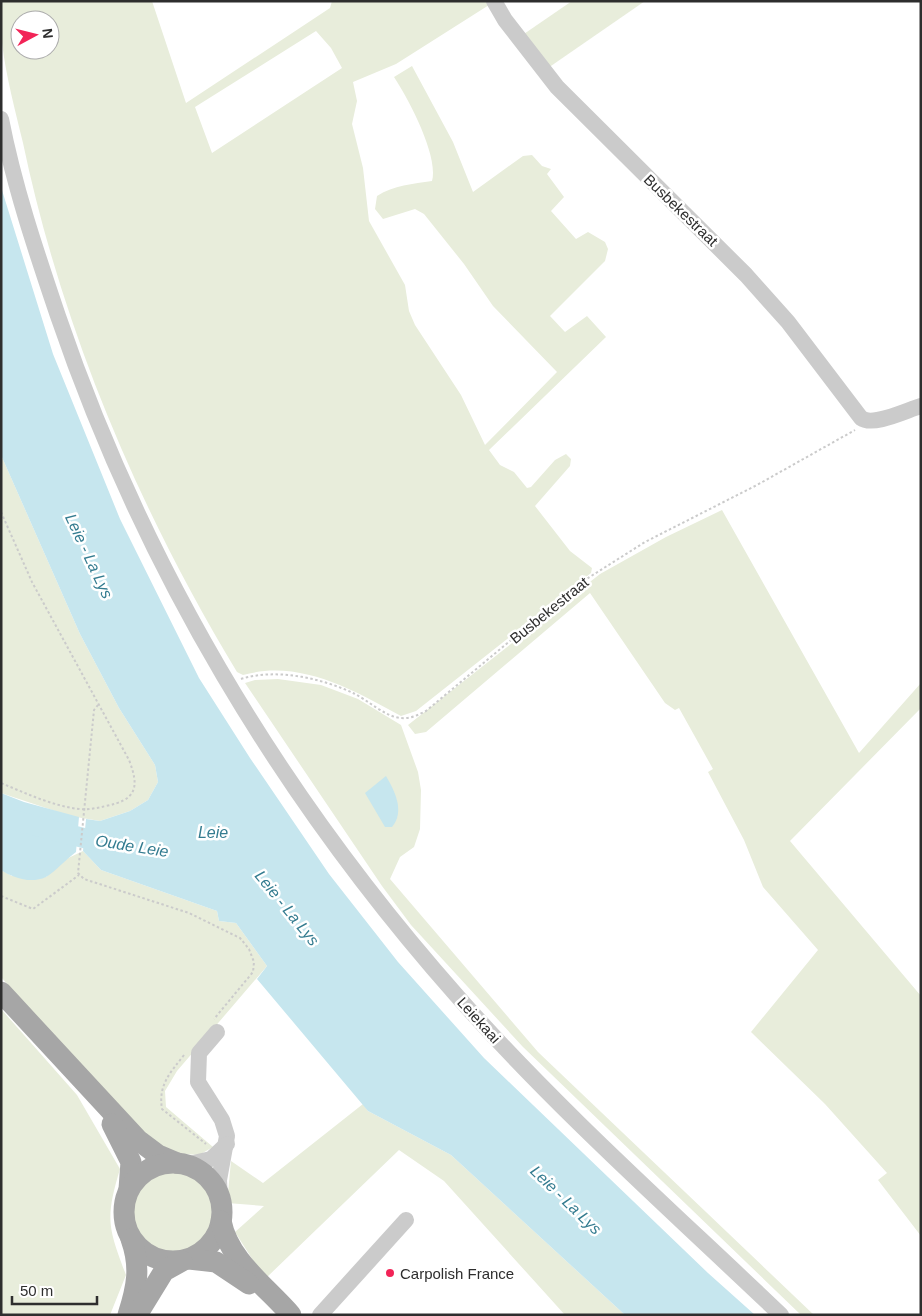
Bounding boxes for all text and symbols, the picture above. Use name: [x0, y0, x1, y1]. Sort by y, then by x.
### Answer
north arrow: [10, 10, 60, 60]
text: N: [39, 27, 56, 39]
street label: Busbekestraat: [641, 171, 722, 250]
water label: Leie - La Lys: [62, 511, 116, 601]
street label: Busbekestraat: [506, 573, 592, 647]
water label: Leie: [198, 824, 228, 841]
water label: Oude Leie: [94, 832, 170, 860]
water label: Leie - La Lys: [252, 867, 322, 949]
street label: Leiekaai: [454, 994, 504, 1046]
water label: Leie - La Lys: [527, 1162, 605, 1238]
place label: Carpolish France: [400, 1265, 514, 1282]
marker: Carpolish France: [384, 1267, 396, 1279]
scale bar: [12, 1274, 98, 1306]
text: 50 m: [20, 1282, 53, 1299]

